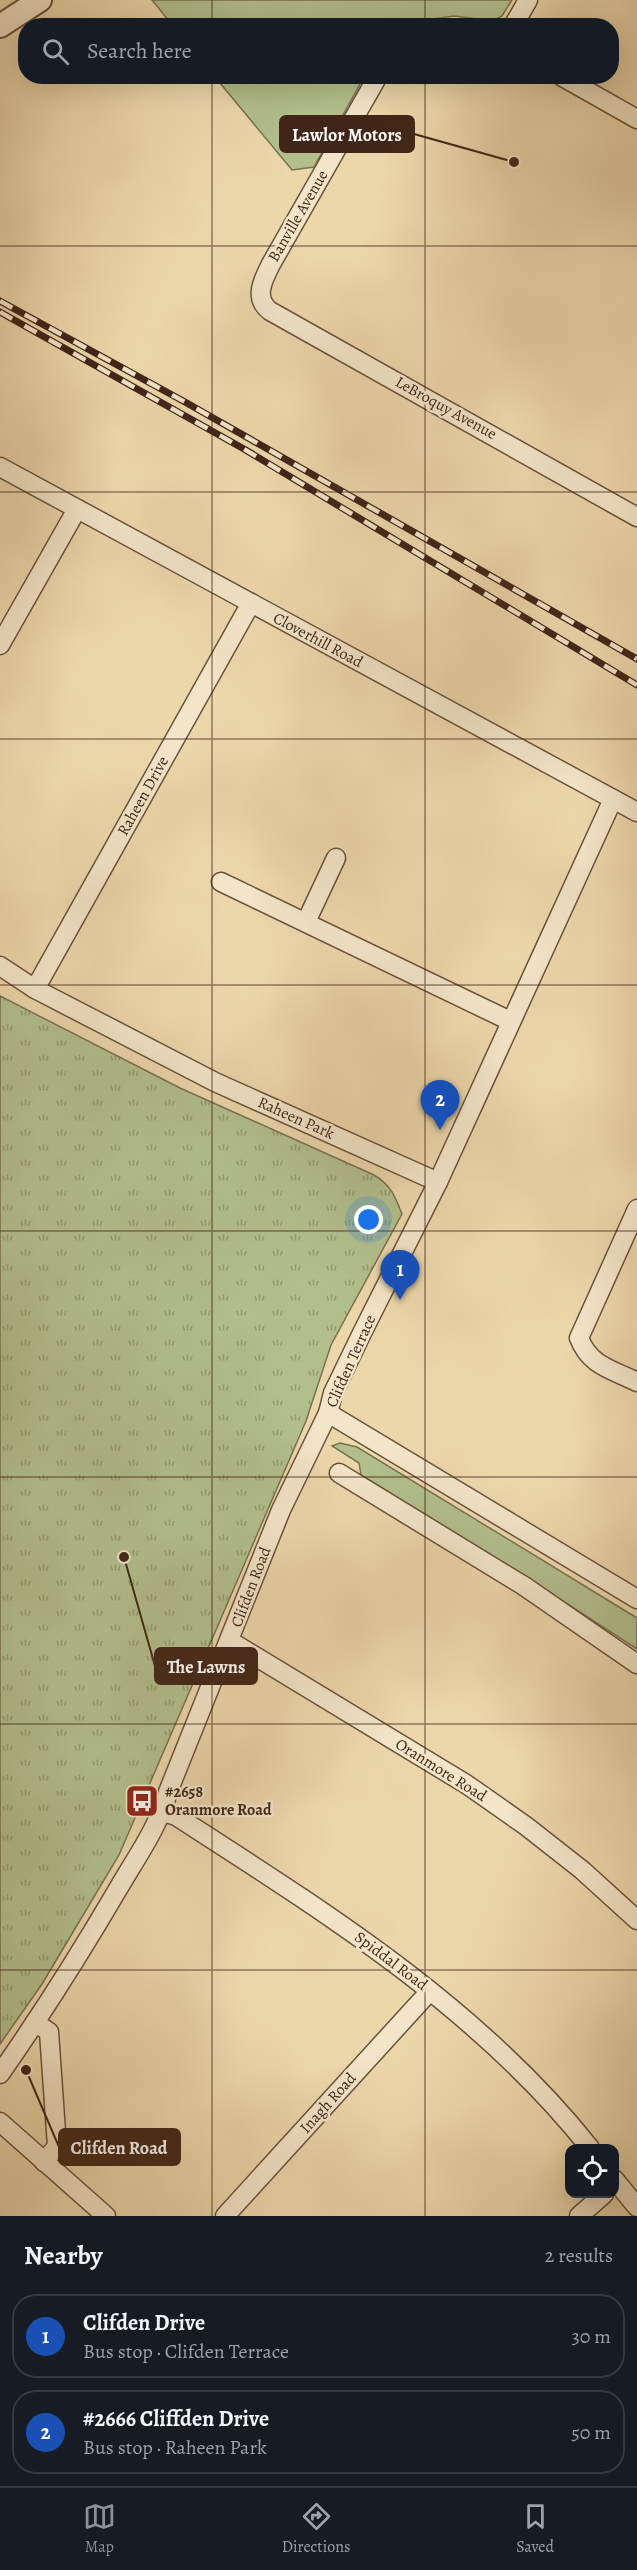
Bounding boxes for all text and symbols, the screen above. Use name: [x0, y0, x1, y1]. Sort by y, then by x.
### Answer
search box: [18, 18, 619, 84]
icon: search: [39, 35, 72, 68]
text: Search here: [87, 36, 192, 66]
callout: Lawlor Motors: [280, 116, 414, 152]
text: Lawlor Motors: [292, 123, 402, 147]
street label: Banville Avenue: [263, 166, 333, 266]
street label: LeBroquy Avenue: [391, 371, 501, 445]
street label: Cloverhill Road: [269, 607, 367, 673]
street label: Raheen Drive: [112, 752, 174, 840]
pin: 2: [420, 1080, 460, 1130]
street label: Raheen Park: [254, 1091, 338, 1145]
your location: [354, 1205, 383, 1234]
pin: 1: [380, 1250, 420, 1300]
street label: Clifden Terrace: [321, 1311, 381, 1411]
street label: Clifden Road: [226, 1543, 277, 1630]
callout: The Lawns: [155, 1648, 257, 1684]
text: The Lawns: [167, 1655, 245, 1679]
street label: Oranmore Road: [391, 1733, 491, 1807]
place label: #2658 Oranmore Road: [165, 1781, 272, 1821]
bus stop icon: #2658 Oranmore Road: [124, 1783, 160, 1819]
street label: Spiddal Road: [350, 1926, 432, 1996]
street label: Inagh Road: [295, 2068, 361, 2138]
callout: Clifden Road: [59, 2129, 180, 2165]
text: Clifden Road: [71, 2136, 168, 2160]
map controls: [565, 2144, 619, 2198]
button: locate: [565, 2144, 619, 2198]
text: Nearby: [24, 2238, 103, 2273]
text: 2 results: [545, 2242, 613, 2269]
text: Clifden Drive: [83, 2308, 205, 2338]
text: 1: [42, 2323, 49, 2350]
text: 30 m: [571, 2323, 611, 2350]
text: Bus stop · Clifden Terrace: [83, 2338, 289, 2365]
text: #2666 Cliffden Drive: [83, 2404, 269, 2434]
text: 2: [41, 2419, 50, 2446]
text: 50 m: [571, 2419, 611, 2446]
text: Bus stop · Raheen Park: [83, 2434, 267, 2461]
tab: Map: [83, 2500, 116, 2558]
tab: Directions: [282, 2500, 350, 2558]
tab: Saved: [516, 2500, 554, 2558]

